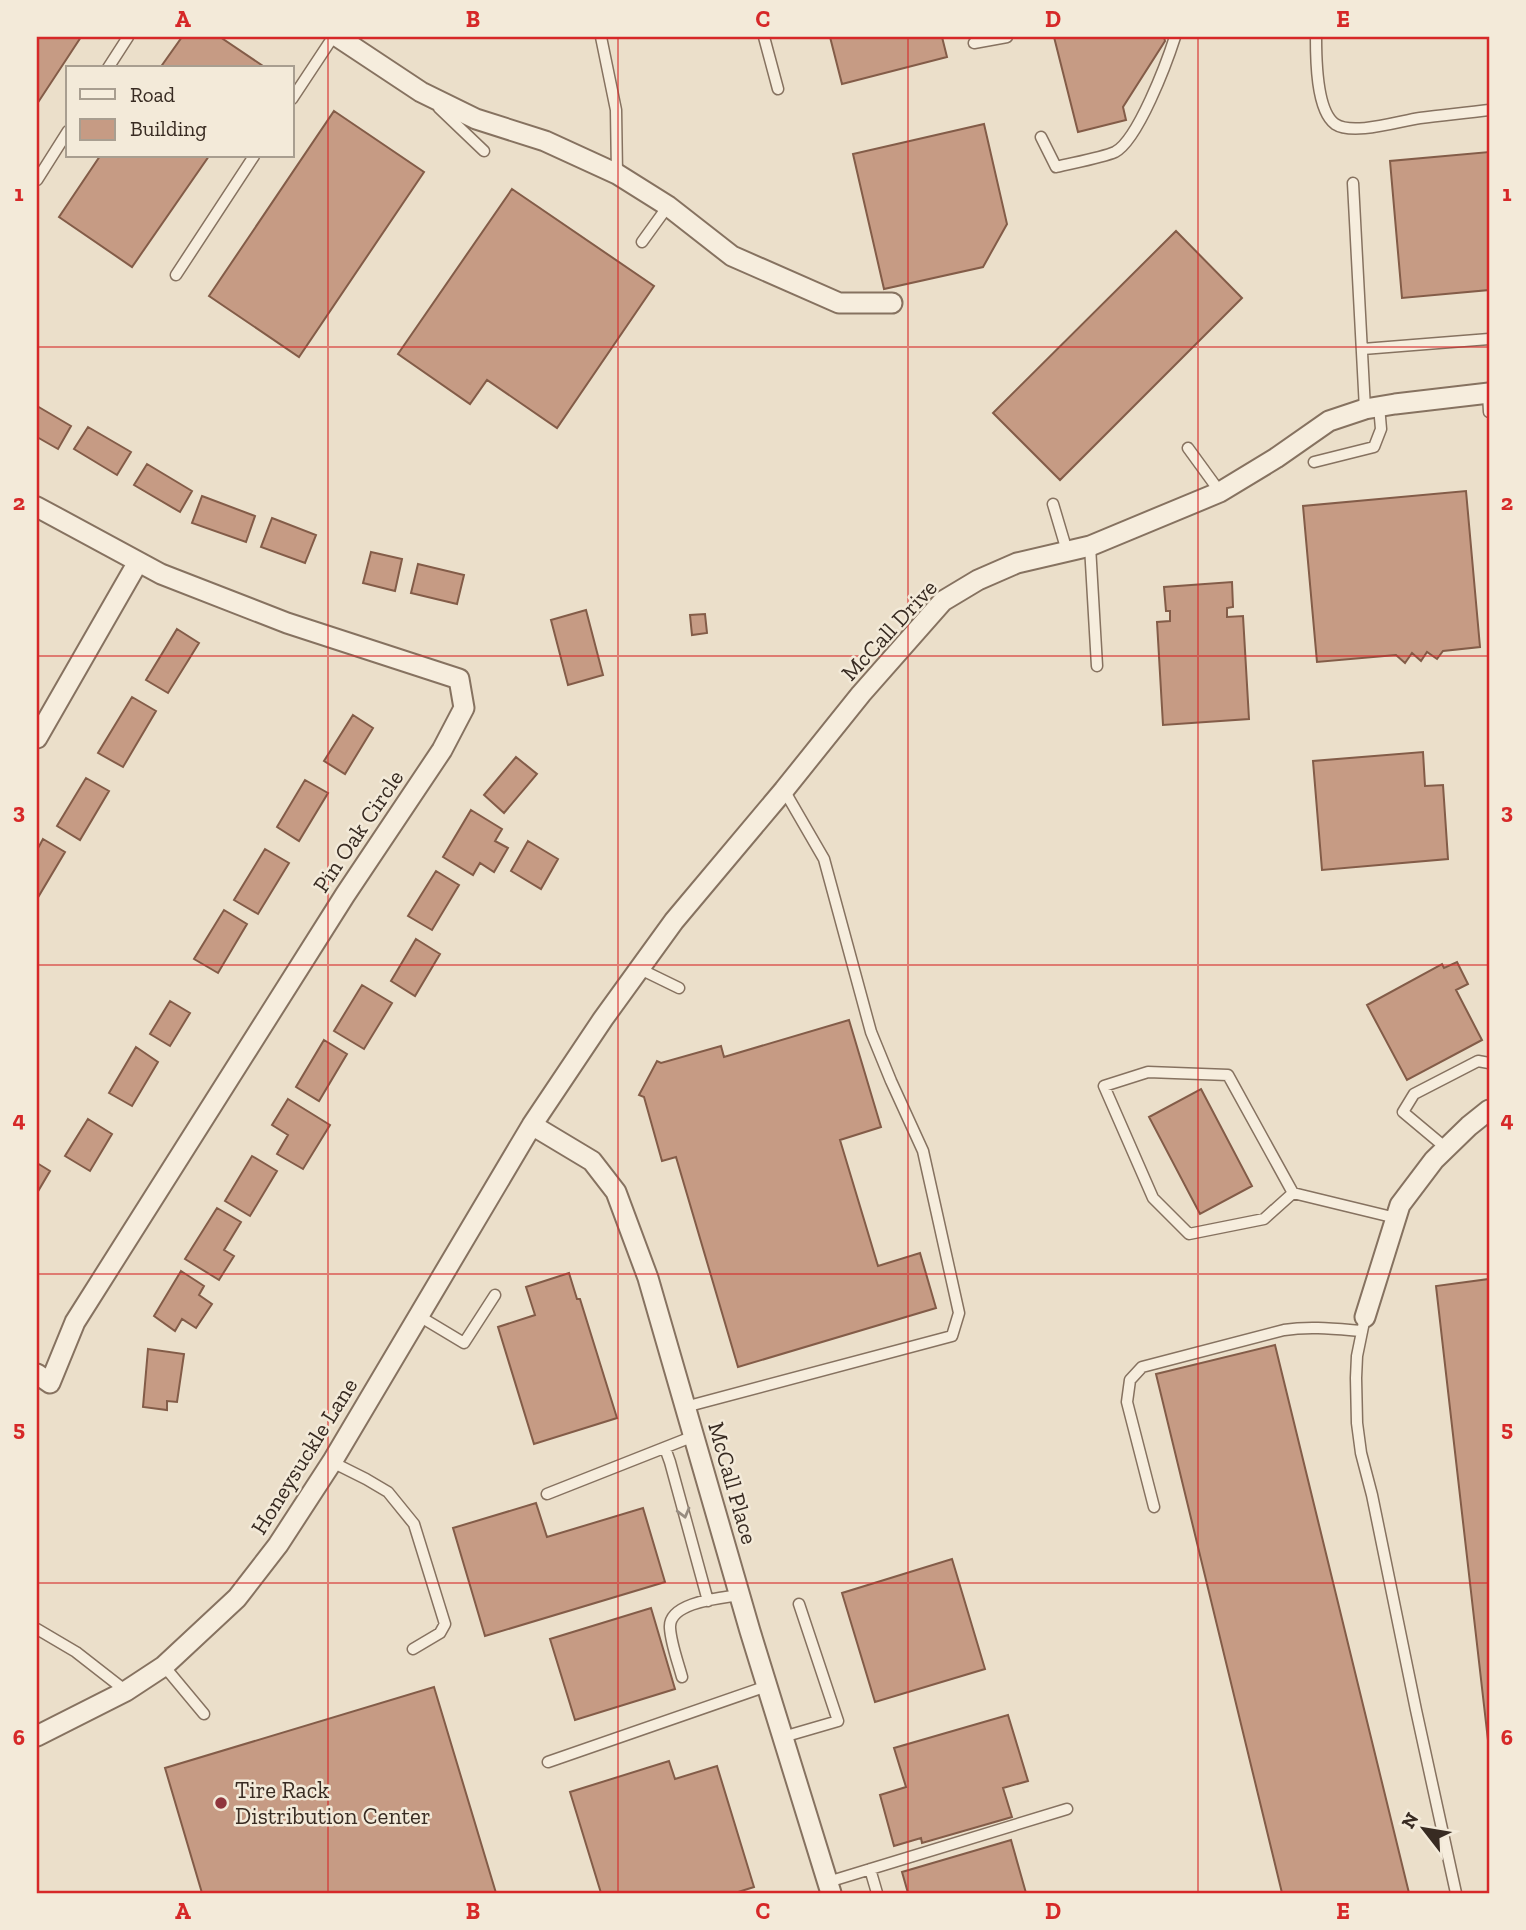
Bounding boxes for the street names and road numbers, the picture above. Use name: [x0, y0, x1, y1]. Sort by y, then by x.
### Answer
street label: McCall Drive: [835, 574, 943, 686]
street label: Pin Oak Circle: [307, 765, 409, 897]
street label: Honeysuckle Lane: [245, 1373, 363, 1539]
street label: McCall Place: [702, 1419, 764, 1547]

